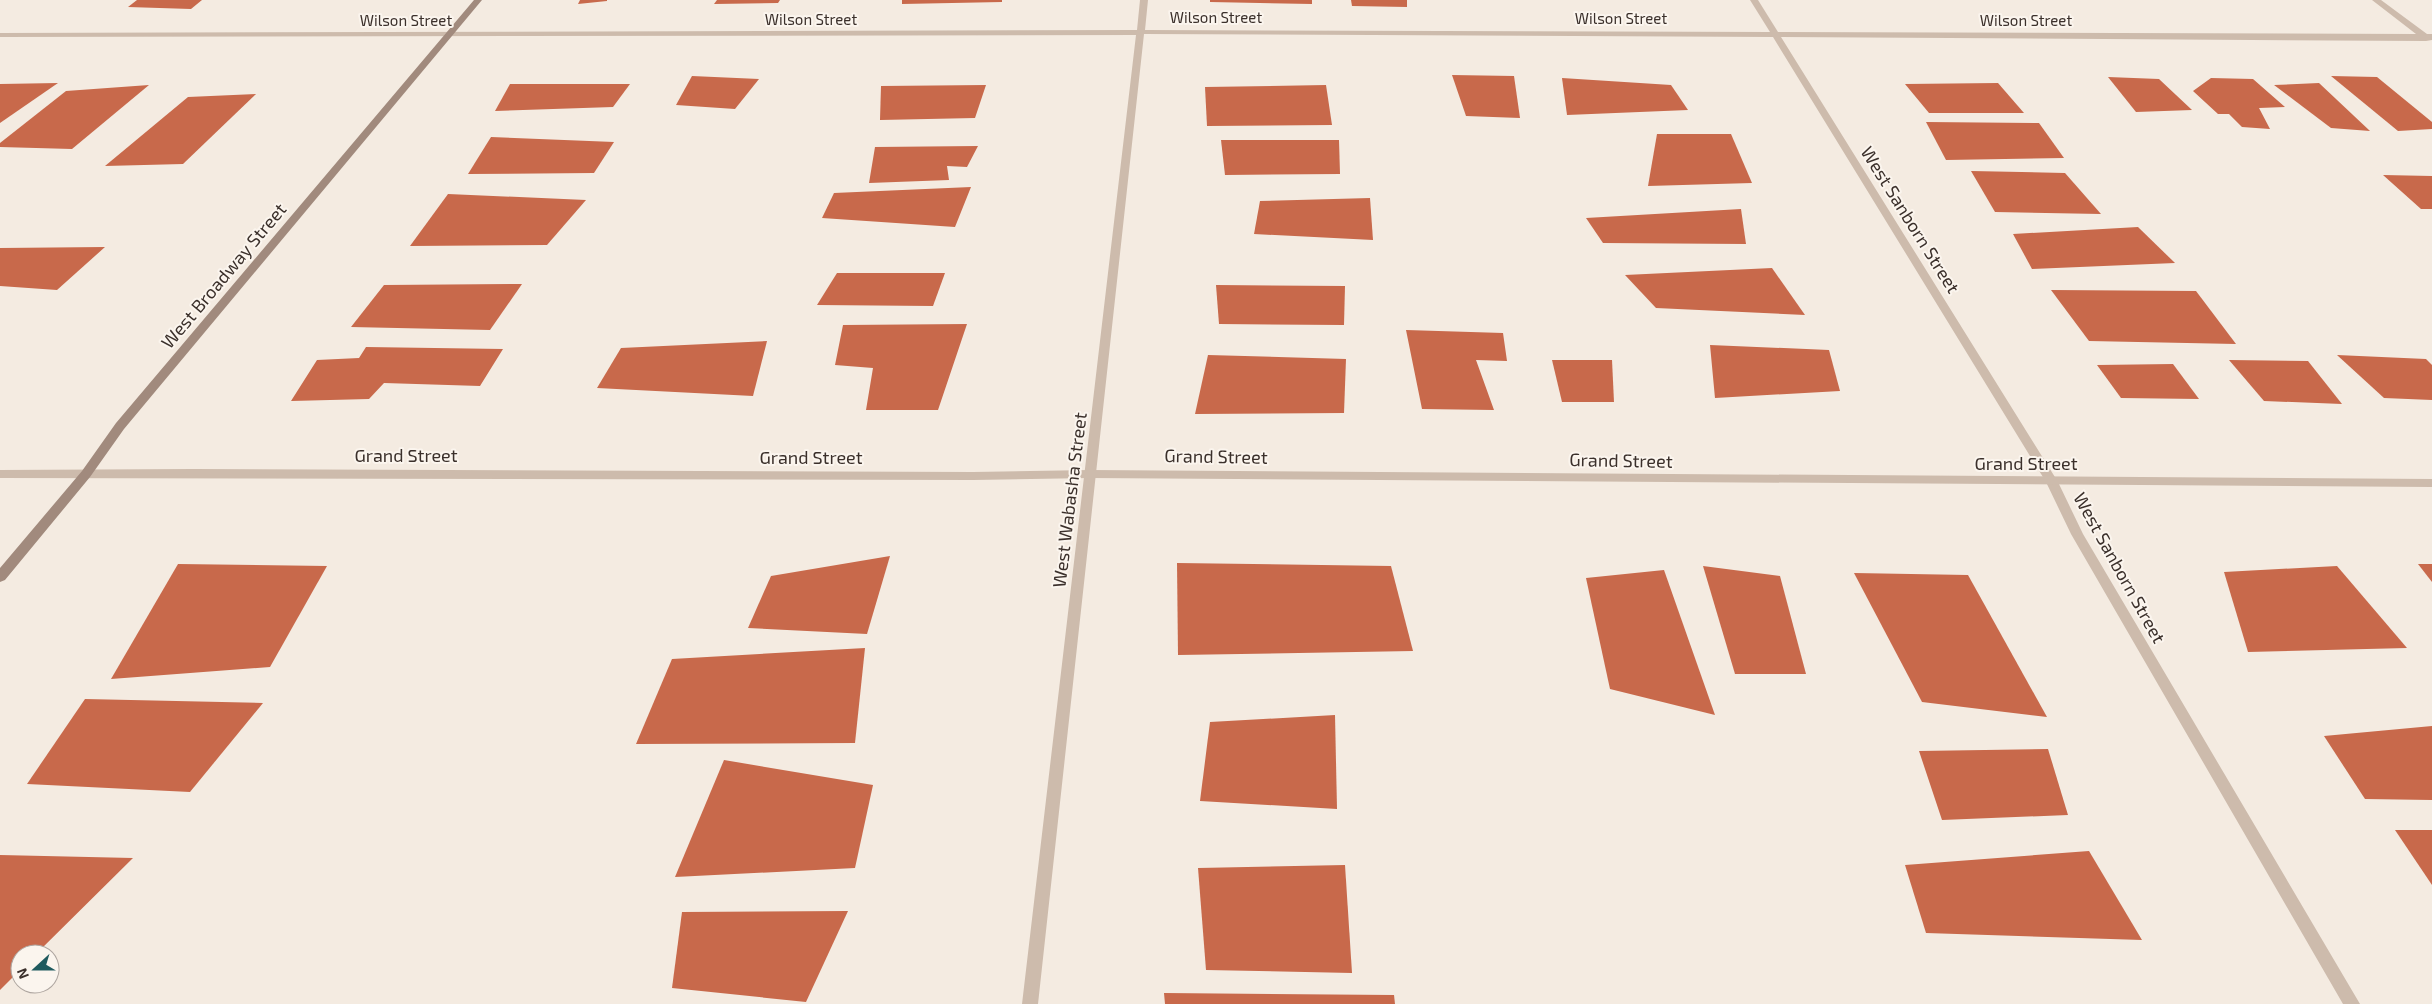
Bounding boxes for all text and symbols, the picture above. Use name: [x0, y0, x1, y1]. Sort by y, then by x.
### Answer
street label: Wilson Street: [1170, 8, 1262, 26]
street label: Wilson Street: [1575, 9, 1667, 27]
street label: Wilson Street: [765, 10, 857, 28]
street label: Wilson Street: [360, 11, 452, 29]
street label: Wilson Street: [1980, 11, 2072, 29]
street label: West Sanborn Street: [1857, 142, 1965, 297]
street label: West Broadway Street: [156, 198, 291, 352]
street label: West Wabasha Street: [1047, 411, 1091, 589]
street label: Grand Street: [354, 444, 458, 466]
street label: Grand Street: [1164, 444, 1268, 468]
street label: Grand Street: [759, 446, 863, 468]
street label: Grand Street: [1569, 448, 1673, 472]
street label: Grand Street: [1974, 452, 2078, 474]
street label: West Sanborn Street: [2069, 488, 2171, 647]
north arrow: [10, 944, 60, 994]
text: N: [13, 966, 32, 982]

